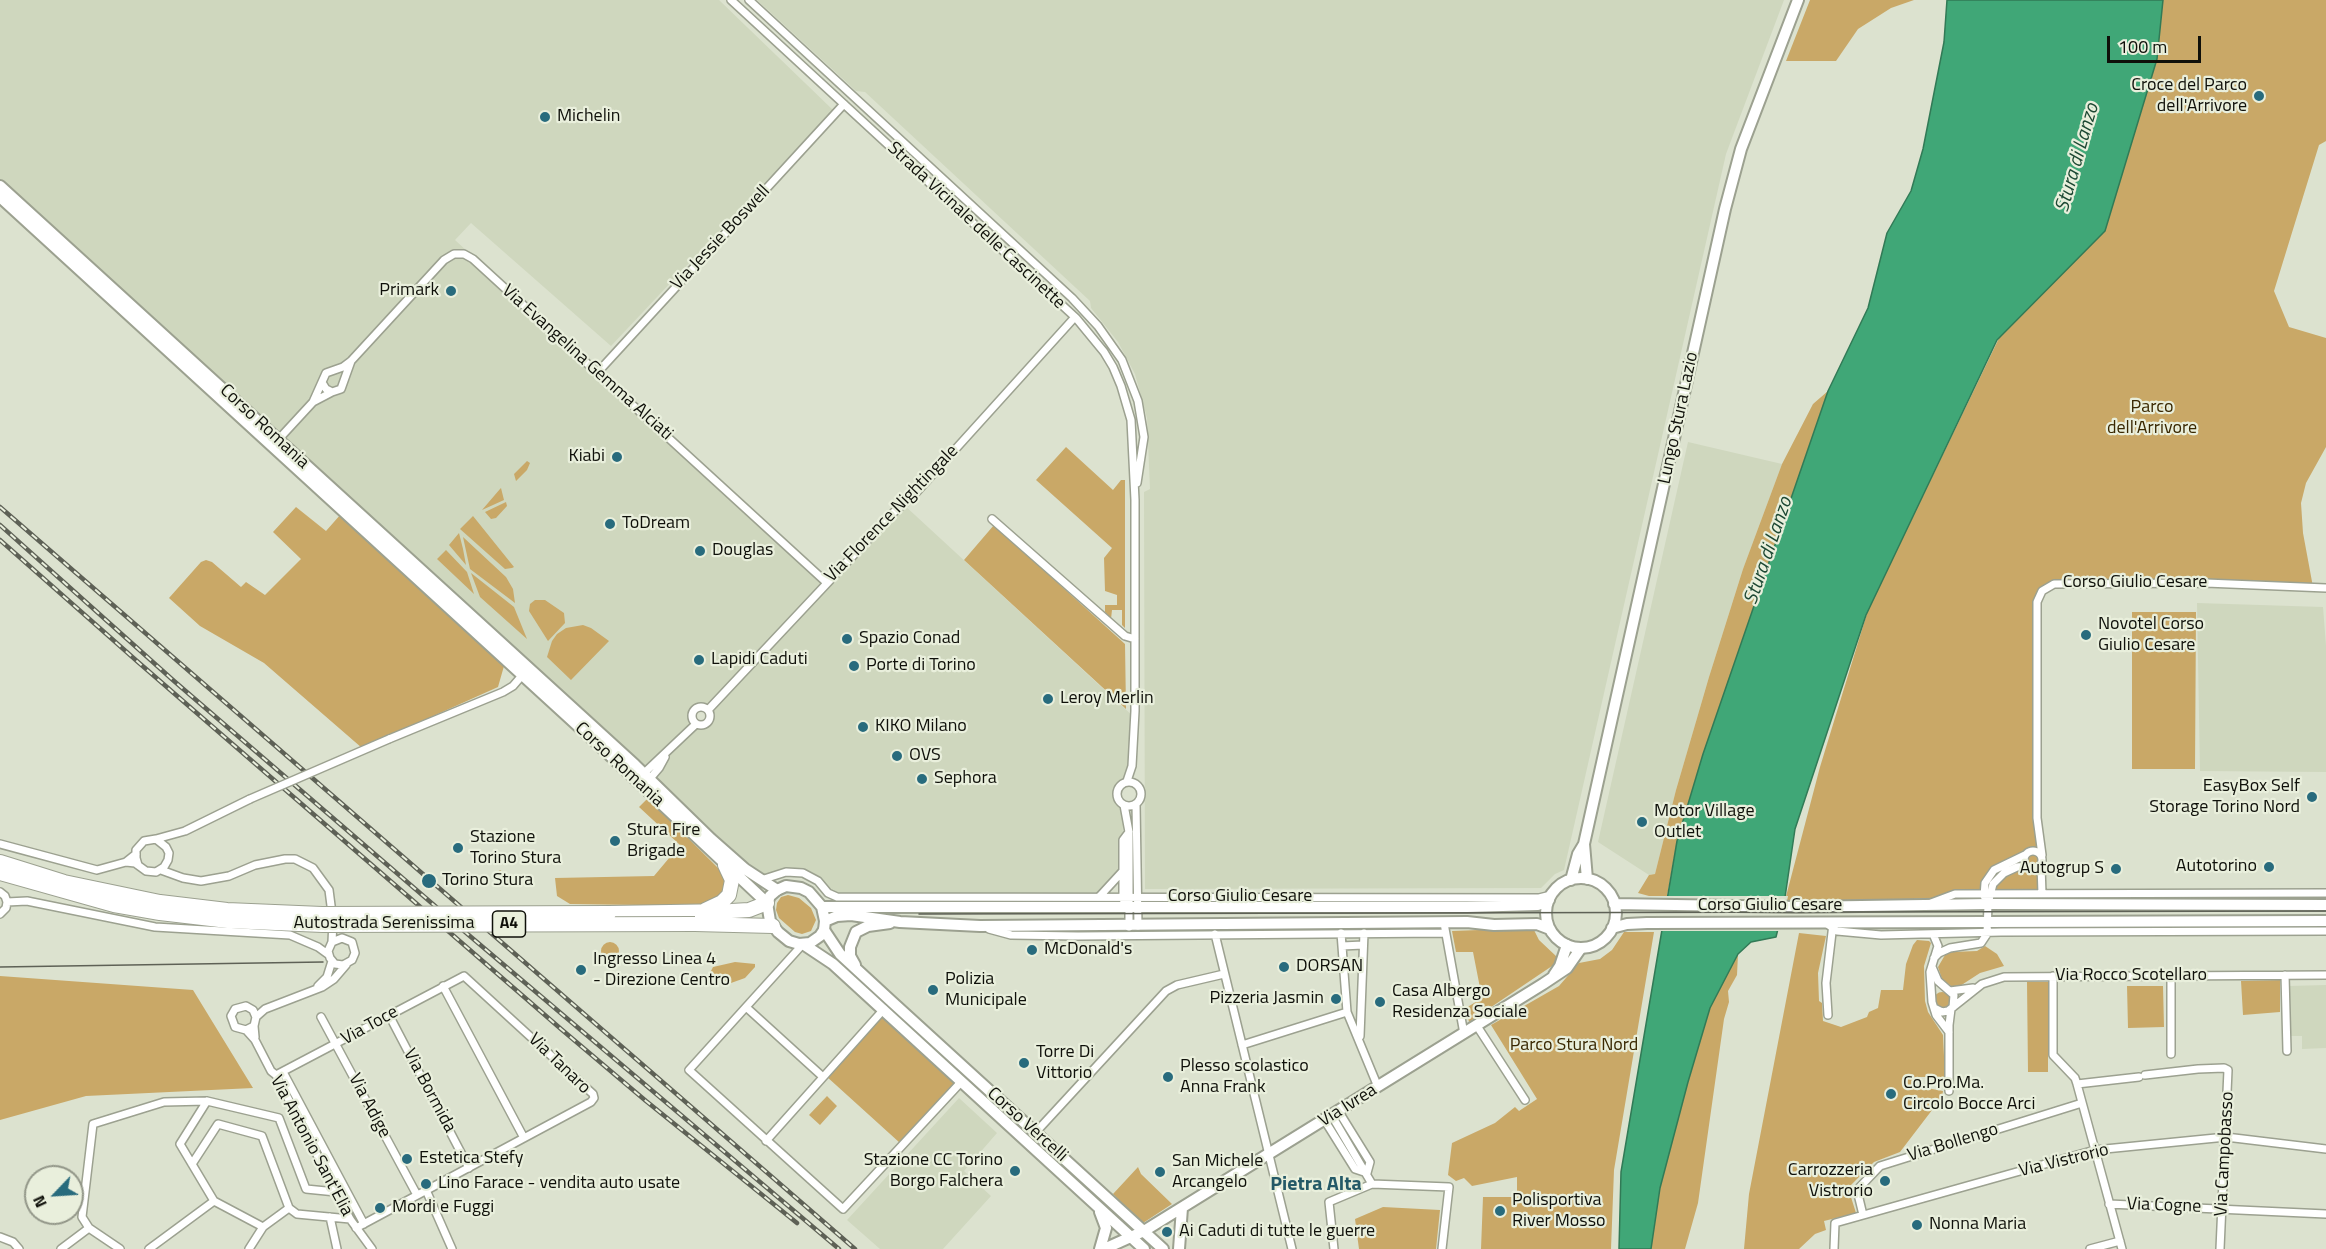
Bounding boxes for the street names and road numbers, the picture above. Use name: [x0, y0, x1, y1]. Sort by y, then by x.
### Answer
street label: Strada Vicinale delle Cascinette: [883, 138, 1069, 314]
street label: Via Jessie Boswell: [667, 181, 775, 295]
street label: Via Evangelina Gemma Alciati: [497, 280, 677, 446]
street label: Lungo Stura Lazio: [1654, 350, 1704, 486]
street label: Corso Romania: [215, 380, 313, 474]
street label: Via Florence Nightingale: [821, 441, 963, 587]
street label: Corso Giulio Cesare: [2063, 572, 2207, 594]
street label: Corso Romania: [570, 718, 668, 812]
street label: Corso Giulio Cesare: [1168, 886, 1312, 908]
street label: Corso Giulio Cesare: [1698, 895, 1842, 917]
road number: A4: [492, 911, 526, 937]
street label: Autostrada Serenissima: [294, 913, 474, 935]
street label: Via Rocco Scotellaro: [2055, 965, 2207, 987]
street label: Via Toce: [338, 1002, 402, 1050]
street label: Via Tanaro: [523, 1029, 595, 1099]
street label: Via Bormida: [398, 1045, 460, 1137]
street label: Via Adige: [343, 1070, 395, 1142]
street label: Via Antonio Sant'Elia: [265, 1072, 357, 1220]
street label: Via Ivrea: [1315, 1080, 1381, 1132]
street label: Corso Vercelli: [982, 1083, 1072, 1167]
street label: Via Campobasso: [2211, 1091, 2239, 1217]
street label: Via Bollengo: [1905, 1119, 2001, 1167]
street label: Via Vistrorio: [2017, 1139, 2111, 1183]
street label: Via Cogne: [2126, 1194, 2202, 1218]

